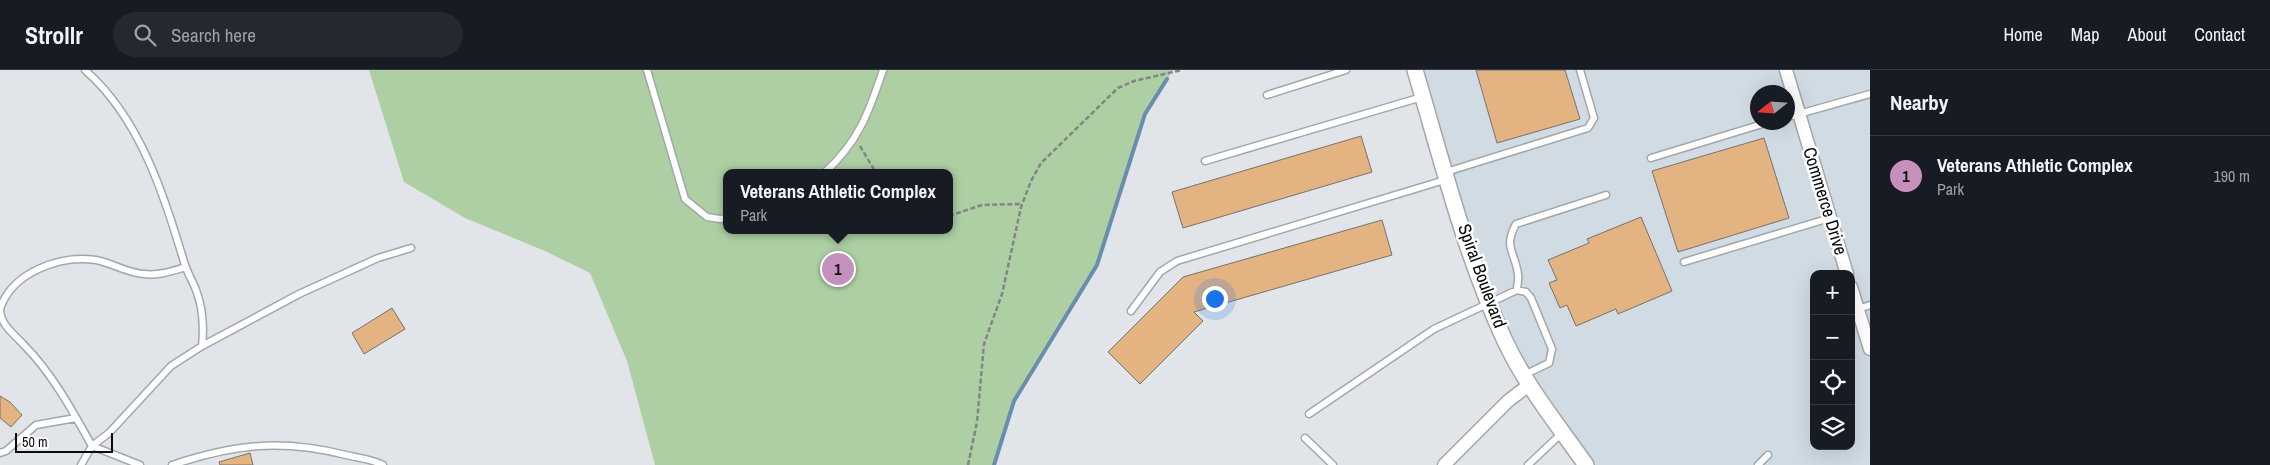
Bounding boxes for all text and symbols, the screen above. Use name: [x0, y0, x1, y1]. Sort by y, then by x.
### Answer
search box: [113, 12, 463, 57]
text: Strollr: [25, 19, 83, 51]
icon: search: [131, 21, 159, 49]
text: Search here: [171, 22, 256, 48]
text: Home: [2003, 22, 2043, 47]
text: Map: [2071, 22, 2100, 47]
text: About: [2128, 22, 2166, 47]
text: Contact: [2194, 22, 2245, 47]
north arrow: [1750, 85, 1795, 130]
text: Nearby: [1890, 88, 1948, 117]
street label: Commerce Drive: [1797, 144, 1854, 258]
text: Veterans Athletic Complex: [1937, 152, 2133, 178]
text: 1: [1902, 165, 1910, 187]
text: 190 m: [2214, 165, 2250, 187]
popup: [723, 169, 953, 234]
text: Veterans Athletic Complex: [740, 178, 936, 204]
text: Park: [1937, 178, 1964, 200]
text: Park: [740, 204, 767, 226]
street label: Spiral Boulevard: [1452, 220, 1513, 331]
pin: 1: [822, 250, 854, 288]
map controls: [1810, 270, 1855, 450]
button: +: [1810, 270, 1855, 315]
your location: [1202, 286, 1228, 312]
button: −: [1810, 315, 1855, 360]
button: locate: [1810, 360, 1855, 405]
button: layers: [1810, 405, 1855, 450]
scale bar: [15, 430, 112, 453]
text: 50 m: [22, 433, 48, 451]

